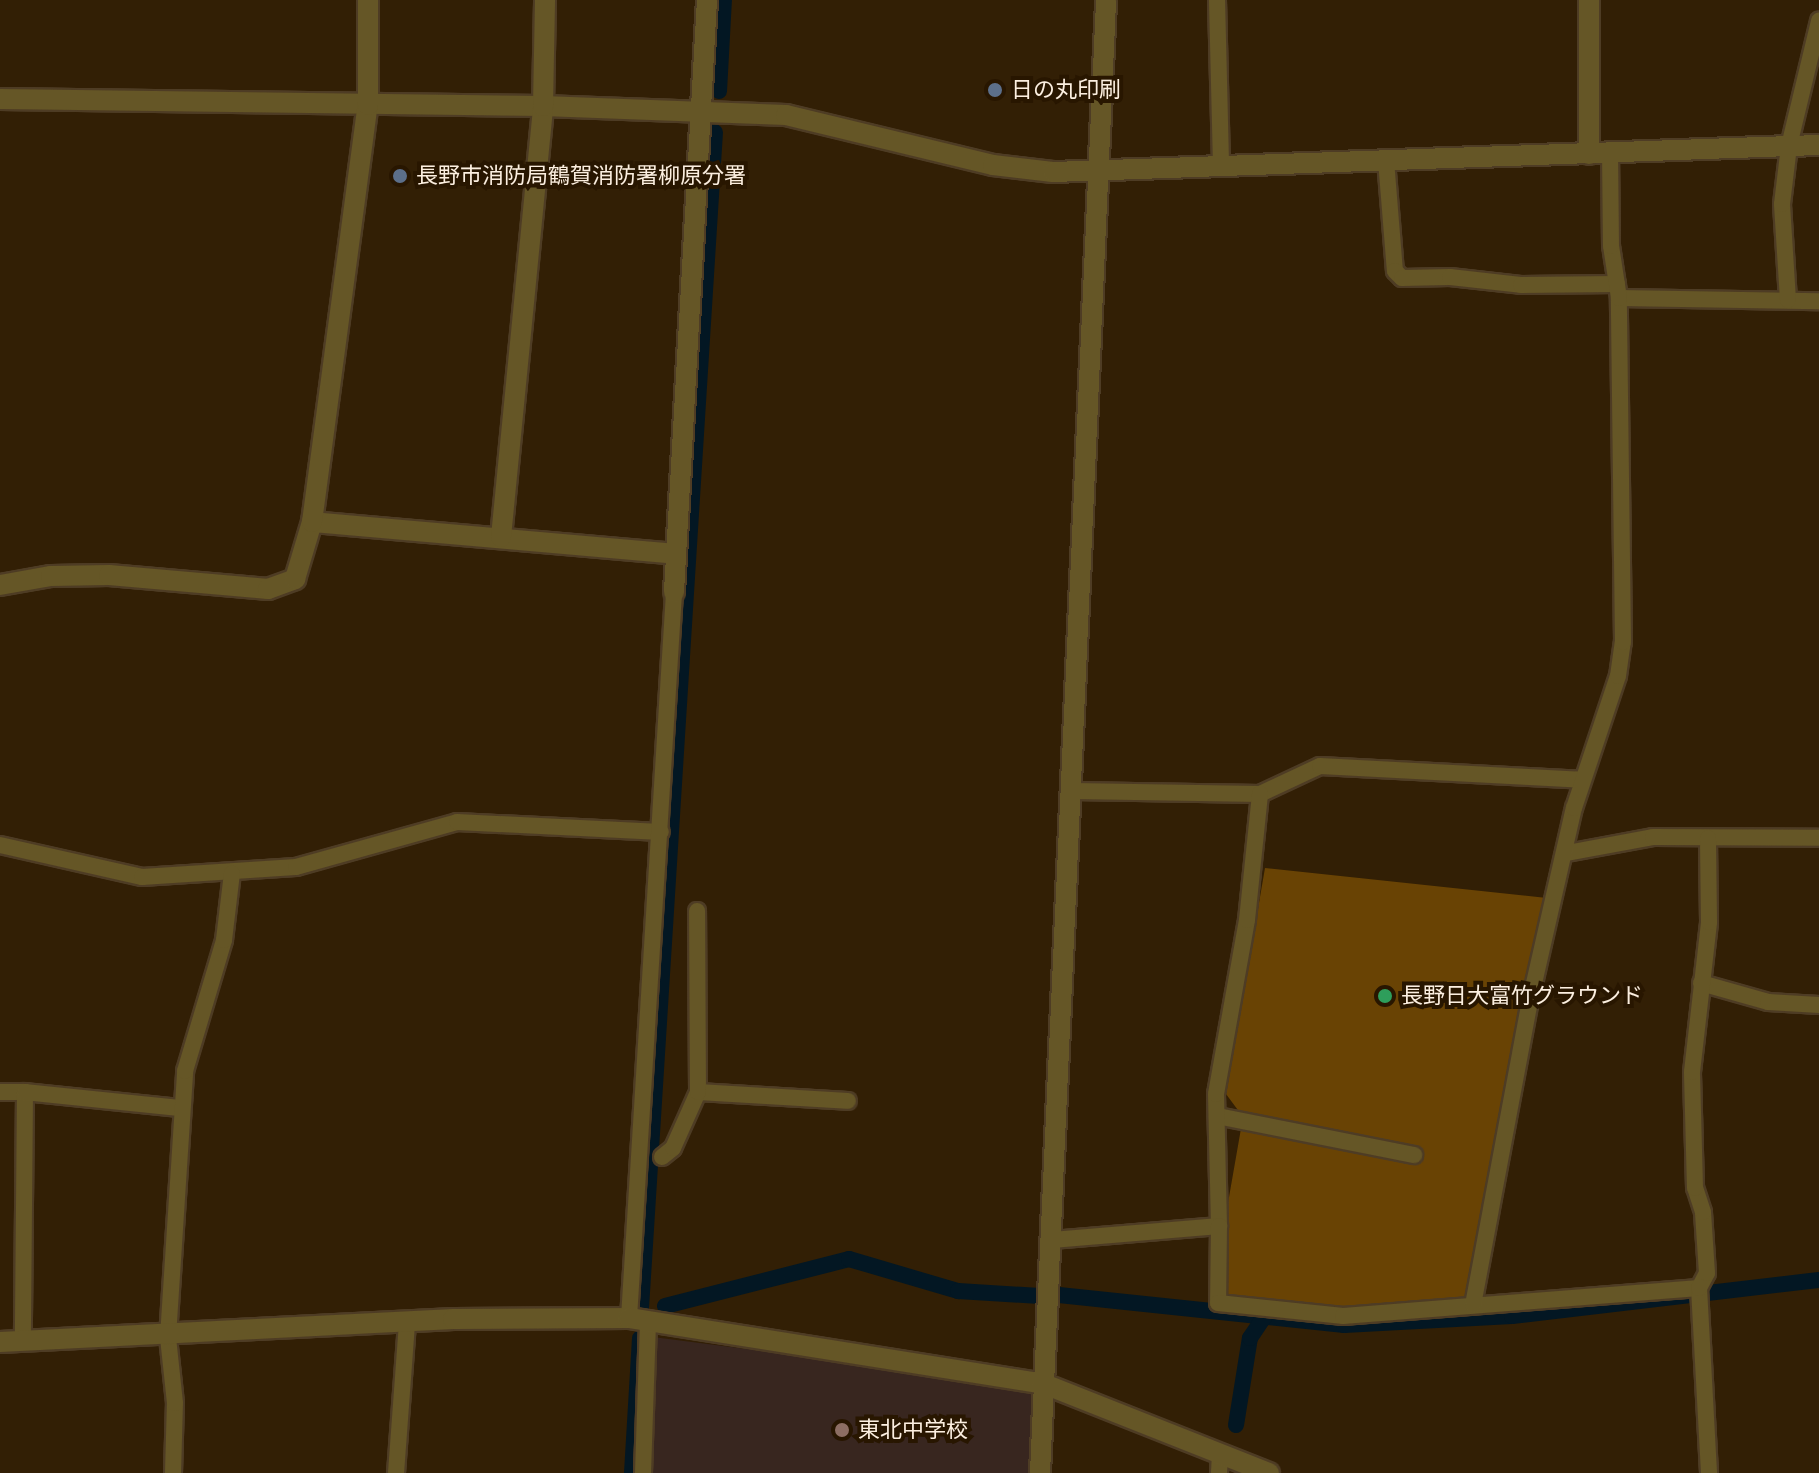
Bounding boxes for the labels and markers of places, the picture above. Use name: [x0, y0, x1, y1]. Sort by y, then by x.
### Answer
place label: 日の丸印刷: [1011, 77, 1121, 103]
marker: 日の丸印刷: [986, 81, 1004, 99]
place label: 長野市消防局鶴賀消防署柳原分署: [416, 163, 746, 189]
marker: 長野市消防局鶴賀消防署柳原分署: [391, 167, 409, 185]
place label: 長野日大富竹グラウンド: [1401, 983, 1643, 1009]
marker: 長野日大富竹グラウンド: [1376, 987, 1394, 1005]
place label: 東北中学校: [858, 1417, 968, 1443]
marker: 東北中学校: [833, 1421, 851, 1439]

